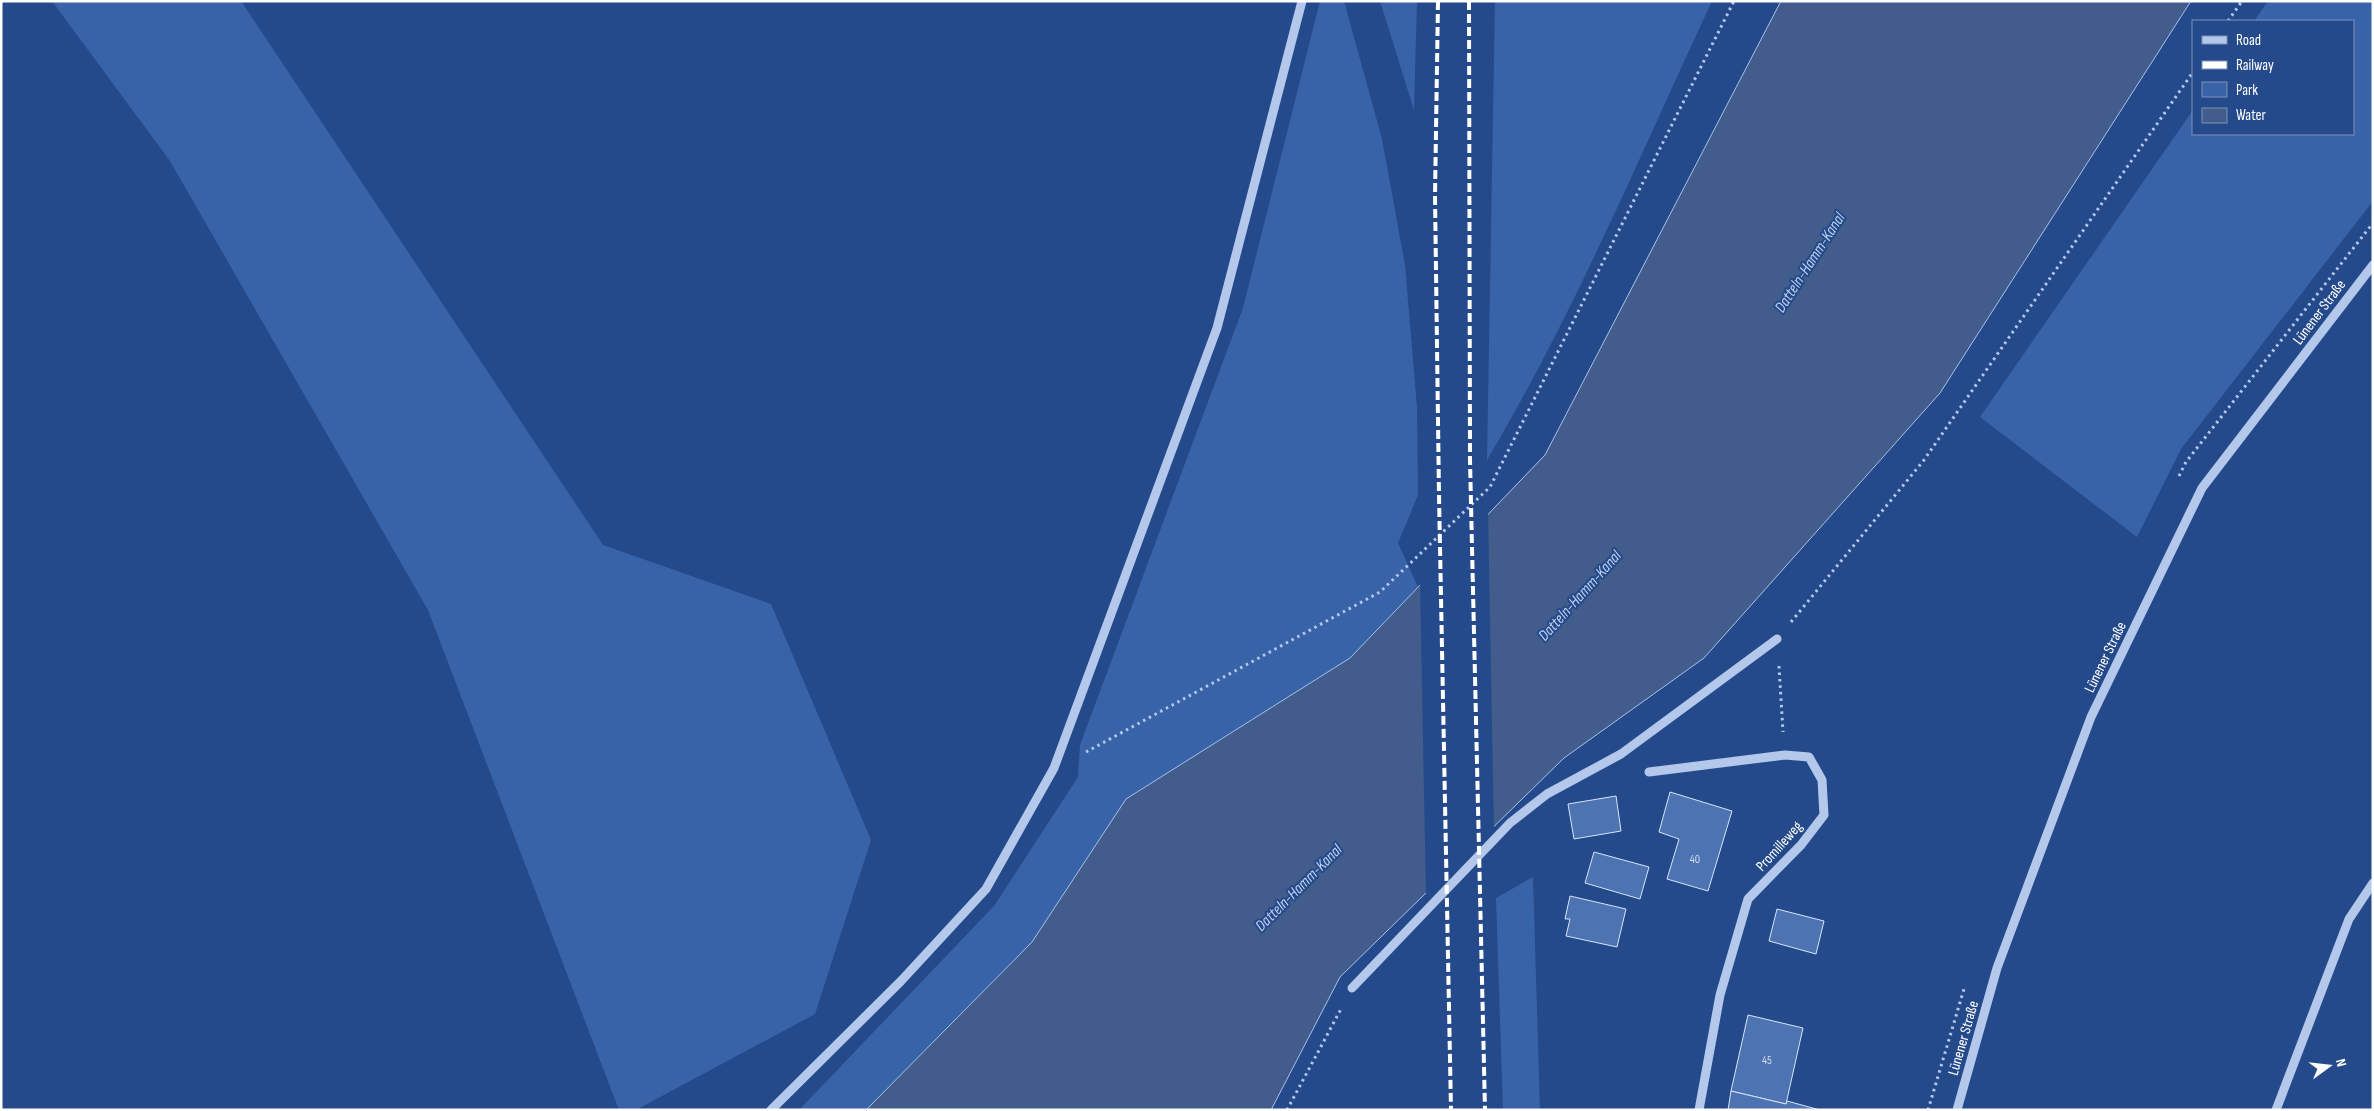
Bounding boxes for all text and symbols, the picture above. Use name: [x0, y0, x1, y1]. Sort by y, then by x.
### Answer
legend: [2192, 20, 2354, 135]
text: Road: [2236, 31, 2261, 50]
text: Railway: [2236, 56, 2274, 75]
text: Park: [2236, 81, 2258, 100]
text: Water: [2236, 106, 2267, 125]
water label: Datteln-Hamm-Kanal: [1771, 209, 1850, 316]
street label: Lünener Straße: [2289, 276, 2350, 349]
water label: Datteln-Hamm-Kanal: [1535, 546, 1626, 645]
street label: Lünener Straße: [2080, 619, 2131, 696]
street label: Promilleweg: [1752, 817, 1807, 875]
water label: Datteln-Hamm-Kanal: [1252, 840, 1347, 935]
house number: 40: [1690, 852, 1700, 867]
street label: Lünener Straße: [1944, 999, 1983, 1078]
north arrow: [2304, 1041, 2354, 1091]
house number: 45: [1762, 1053, 1772, 1068]
text: N: [2332, 1057, 2350, 1069]

